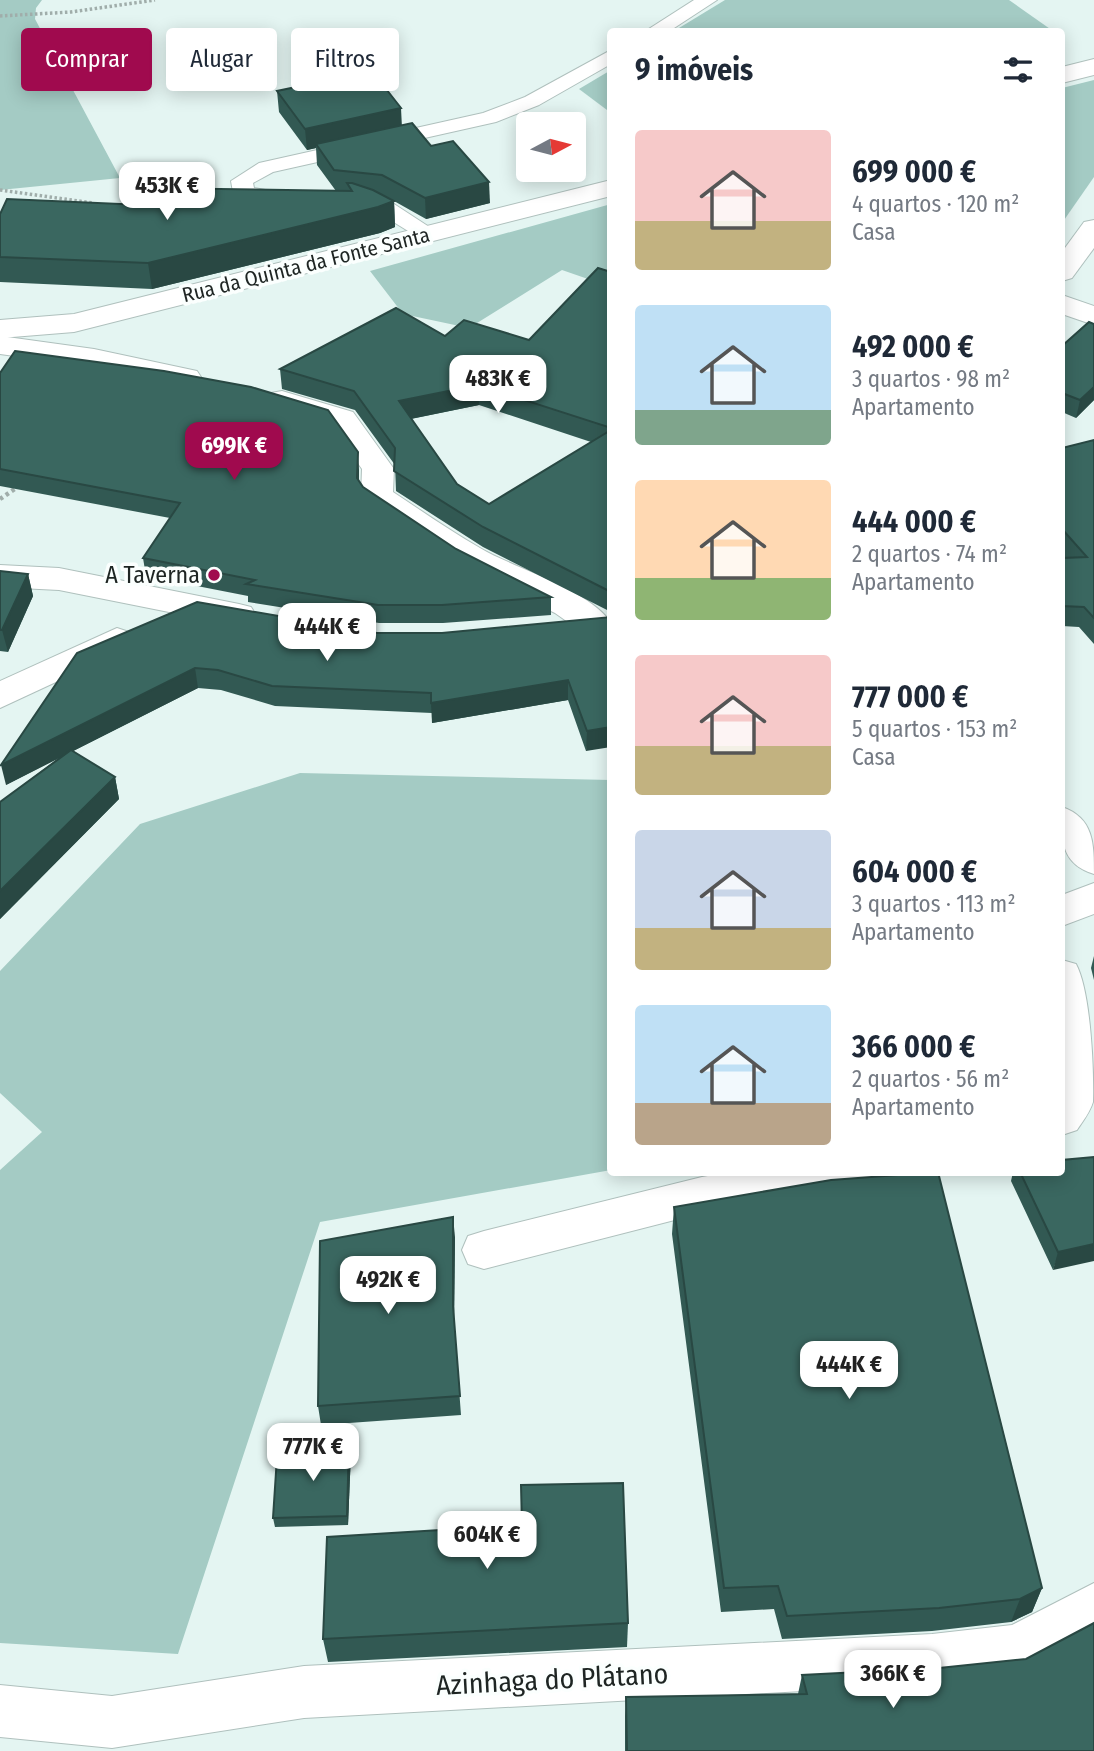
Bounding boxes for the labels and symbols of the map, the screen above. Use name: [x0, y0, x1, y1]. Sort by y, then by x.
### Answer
north arrow: [516, 112, 586, 182]
pin: 453K €: [110, 162, 224, 222]
street label: Rua da Quinta da Fonte Santa: [179, 222, 433, 308]
pin: 483K €: [441, 356, 555, 415]
pin: 699K €: [177, 422, 291, 482]
place label: A Taverna: [105, 561, 200, 589]
marker: A Taverna: [206, 567, 222, 583]
pin: 444K €: [270, 604, 384, 663]
pin: 492K €: [331, 1256, 445, 1316]
pin: 444K €: [792, 1342, 906, 1401]
pin: 777K €: [256, 1424, 370, 1483]
pin: 604K €: [430, 1512, 544, 1571]
pin: 366K €: [836, 1650, 950, 1710]
street label: Azinhaga do Plátano: [435, 1657, 669, 1702]

